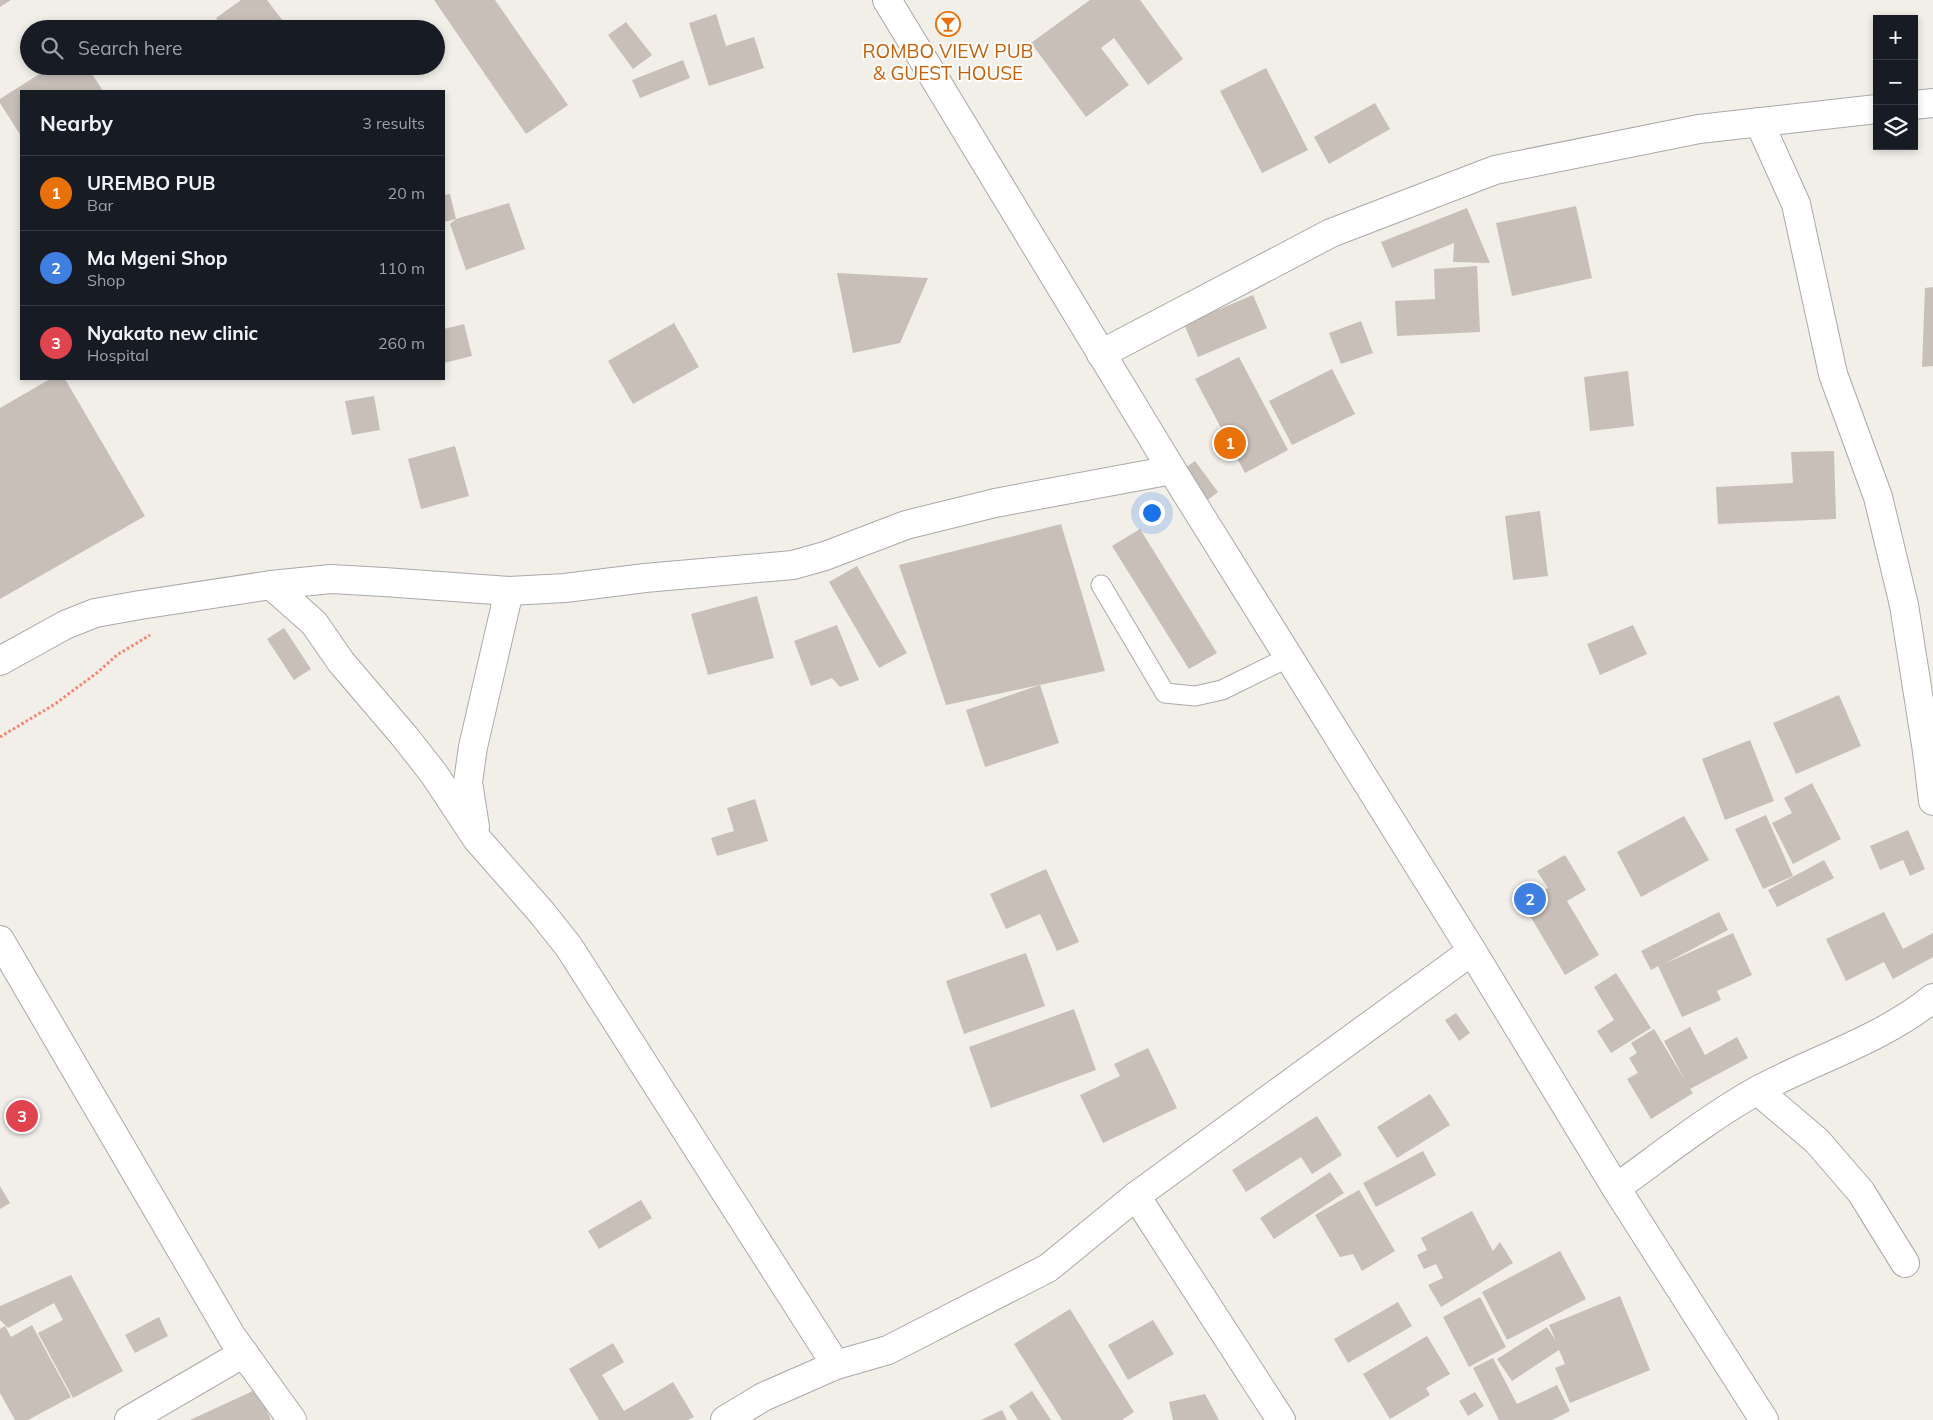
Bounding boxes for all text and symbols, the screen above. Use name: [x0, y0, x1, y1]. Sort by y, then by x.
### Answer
bar icon: ROMBO VIEW PUB & GUEST HOUSE: [935, 11, 961, 37]
map controls: [1873, 15, 1918, 150]
button: +: [1873, 15, 1918, 60]
search box: [20, 20, 445, 75]
icon: search: [38, 34, 66, 62]
text: Search here: [78, 36, 182, 60]
place label: ROMBO VIEW PUB & GUEST HOUSE: [862, 39, 1034, 85]
button: −: [1873, 60, 1918, 105]
button: layers: [1873, 105, 1918, 150]
text: Nearby: [40, 110, 113, 136]
text: 3 results: [362, 113, 425, 133]
text: UREMBO PUB: [87, 171, 215, 195]
text: 1: [51, 183, 61, 203]
text: 20 m: [388, 183, 425, 203]
text: Bar: [87, 195, 113, 215]
text: Ma Mgeni Shop: [87, 246, 228, 270]
text: 2: [51, 258, 61, 278]
text: 110 m: [378, 258, 425, 278]
text: Shop: [87, 270, 125, 290]
text: Nyakato new clinic: [87, 321, 258, 345]
text: 3: [51, 333, 61, 353]
text: 260 m: [378, 333, 425, 353]
text: Hospital: [87, 345, 149, 365]
pin: 1: [1214, 424, 1246, 462]
your location: [1139, 500, 1165, 526]
pin: 2: [1514, 880, 1546, 918]
pin: 3: [6, 1097, 38, 1135]

